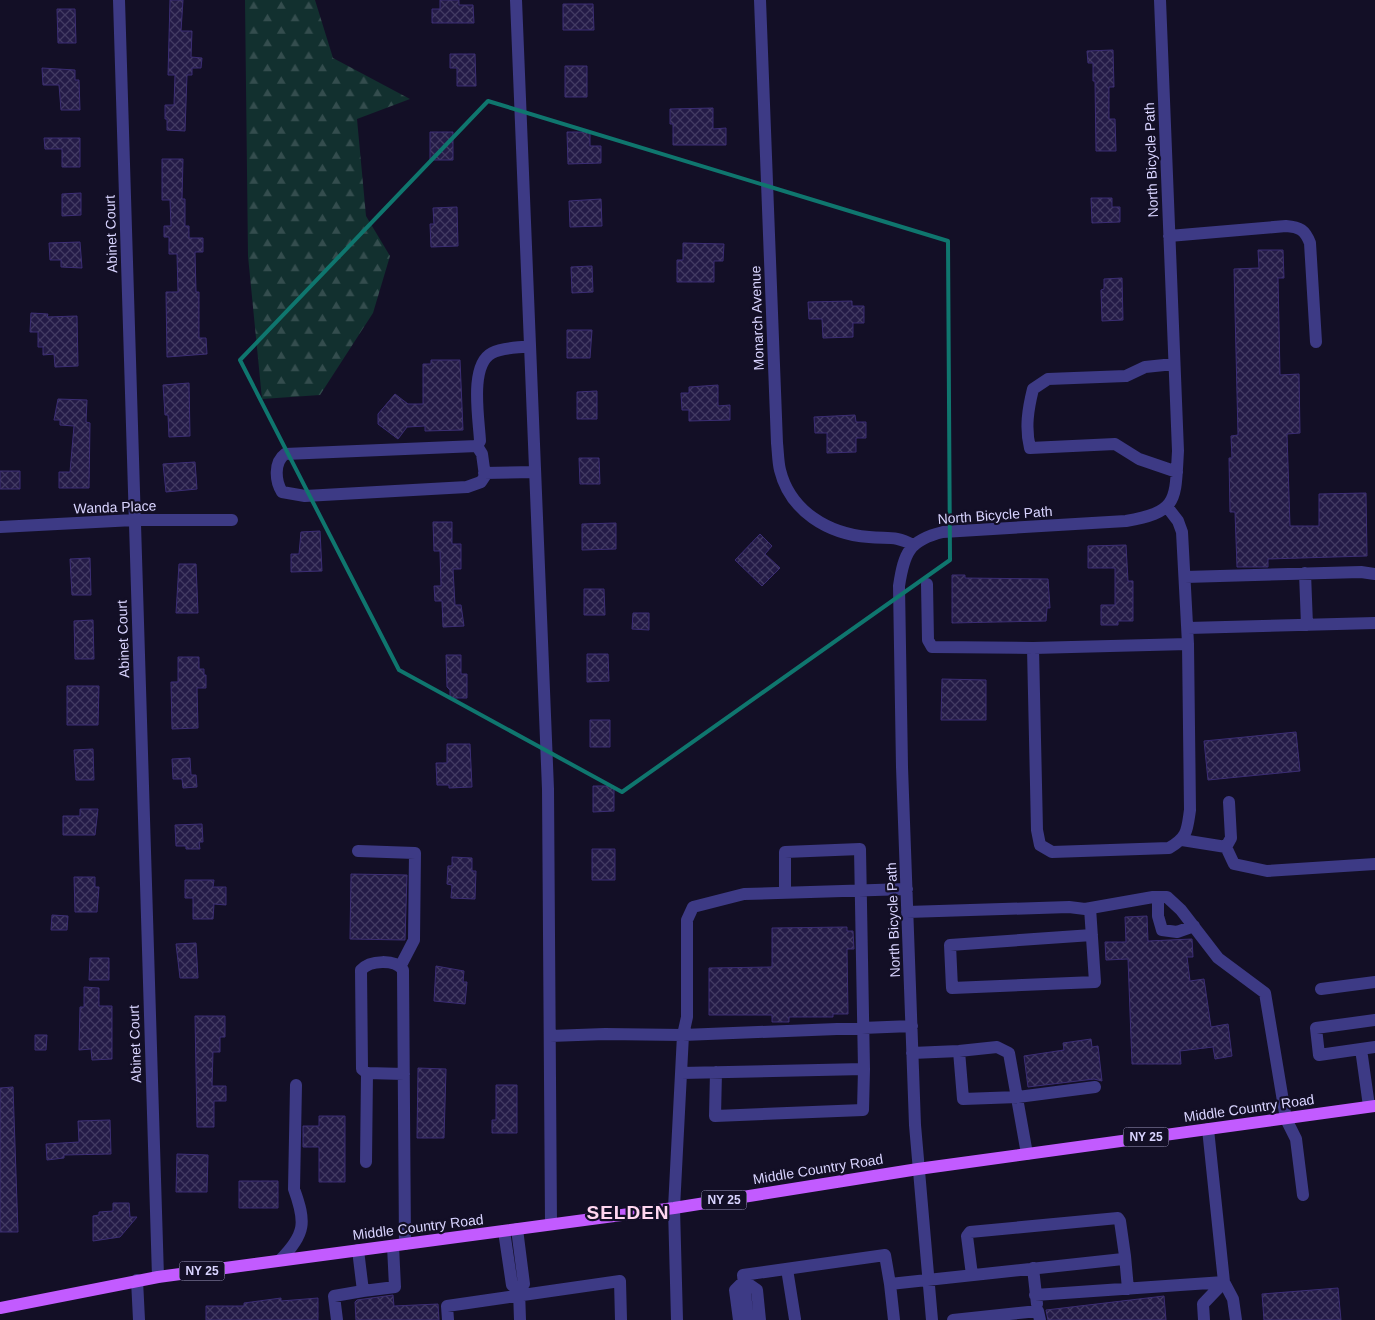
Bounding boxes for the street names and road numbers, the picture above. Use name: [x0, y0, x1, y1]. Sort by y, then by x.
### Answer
street label: North Bicycle Path: [1141, 102, 1161, 218]
street label: Abinet Court: [102, 195, 120, 273]
street label: Monarch Avenue: [747, 265, 767, 371]
street label: Wanda Place: [73, 498, 157, 516]
street label: North Bicycle Path: [937, 503, 1053, 527]
street label: Abinet Court: [114, 600, 132, 678]
street label: North Bicycle Path: [883, 862, 903, 978]
street label: Abinet Court: [126, 1005, 144, 1083]
street label: Middle Country Road: [1183, 1091, 1315, 1125]
road number: NY 25: [1124, 1128, 1168, 1146]
street label: Middle Country Road: [752, 1151, 884, 1187]
road number: NY 25: [702, 1190, 746, 1210]
street label: Middle Country Road: [352, 1211, 484, 1243]
road number: NY 25: [180, 1262, 224, 1280]

